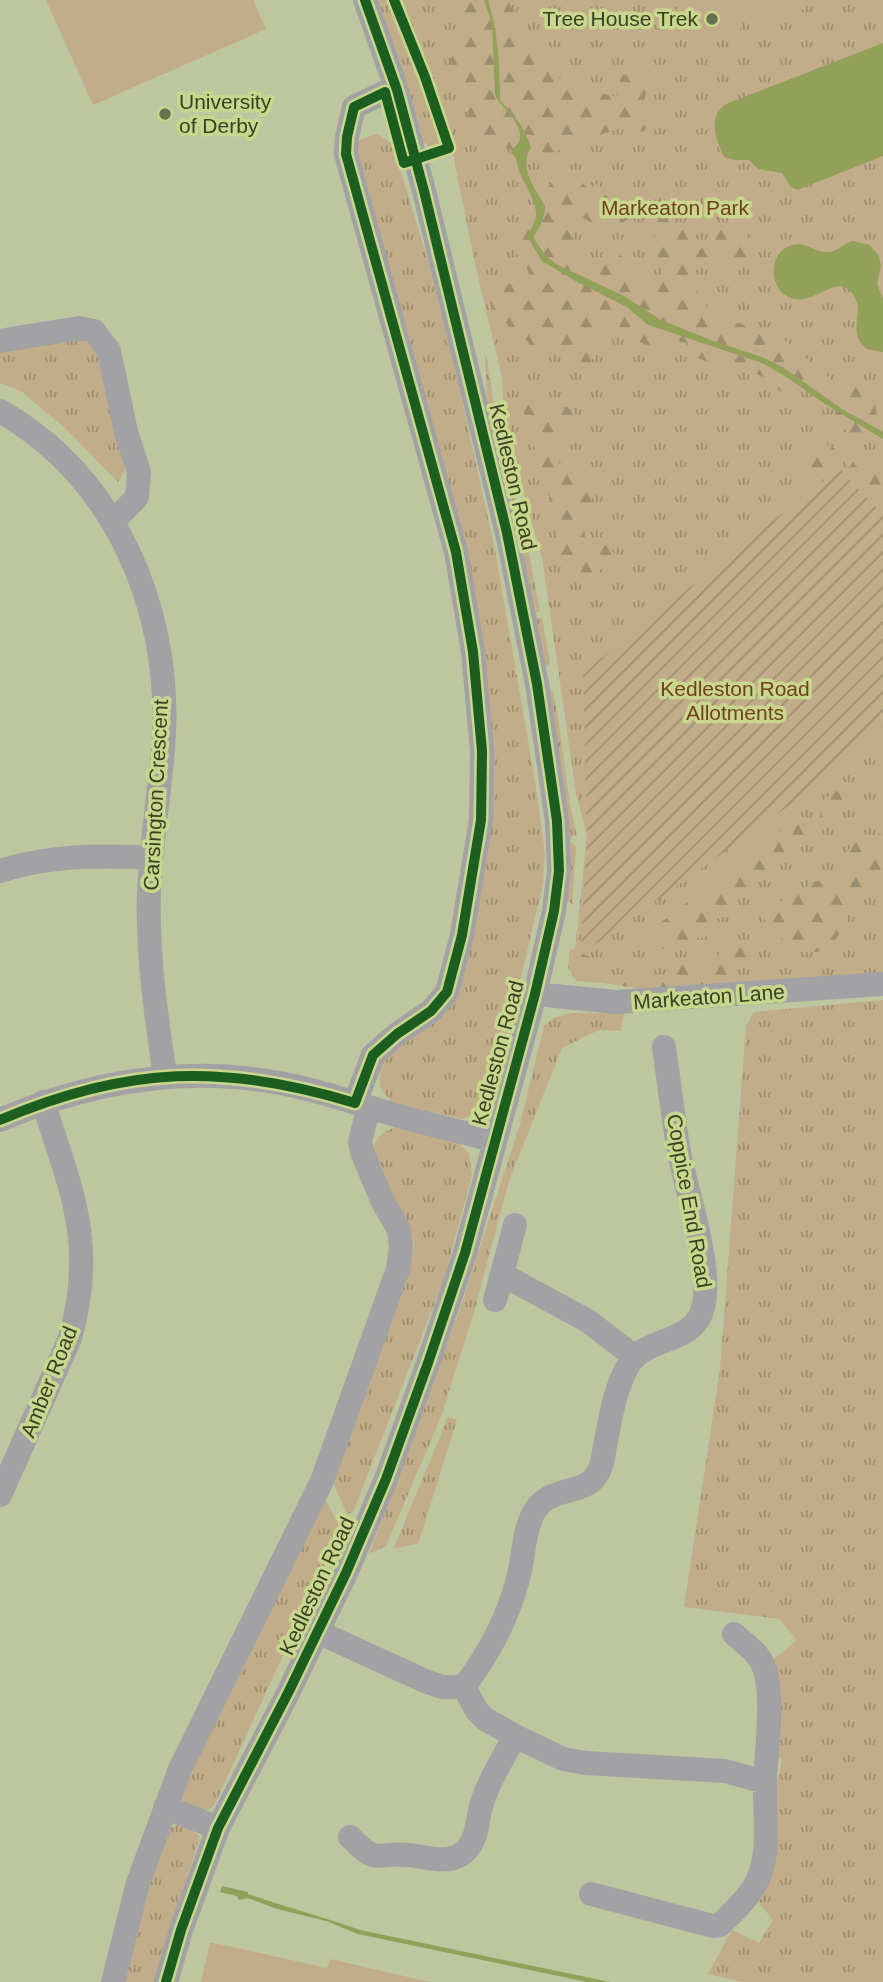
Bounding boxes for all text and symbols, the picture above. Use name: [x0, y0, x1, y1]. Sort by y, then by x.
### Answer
place label: Tree House Trek: [542, 7, 698, 30]
marker: Tree House Trek: [704, 11, 720, 27]
place label: University of Derby: [179, 90, 272, 137]
marker: University of Derby: [157, 106, 173, 122]
park label: Markeaton Park: [601, 196, 750, 219]
street label: Kedleston Road: [485, 401, 542, 552]
park label: Kedleston Road Allotments: [660, 677, 810, 724]
street label: Carsington Crescent: [139, 699, 172, 891]
street label: Kedleston Road: [467, 978, 528, 1128]
street label: Markeaton Lane: [632, 980, 785, 1013]
street label: Coppice End Road: [663, 1112, 716, 1290]
street label: Amber Road: [16, 1323, 81, 1441]
street label: Kedleston Road: [275, 1513, 359, 1658]

